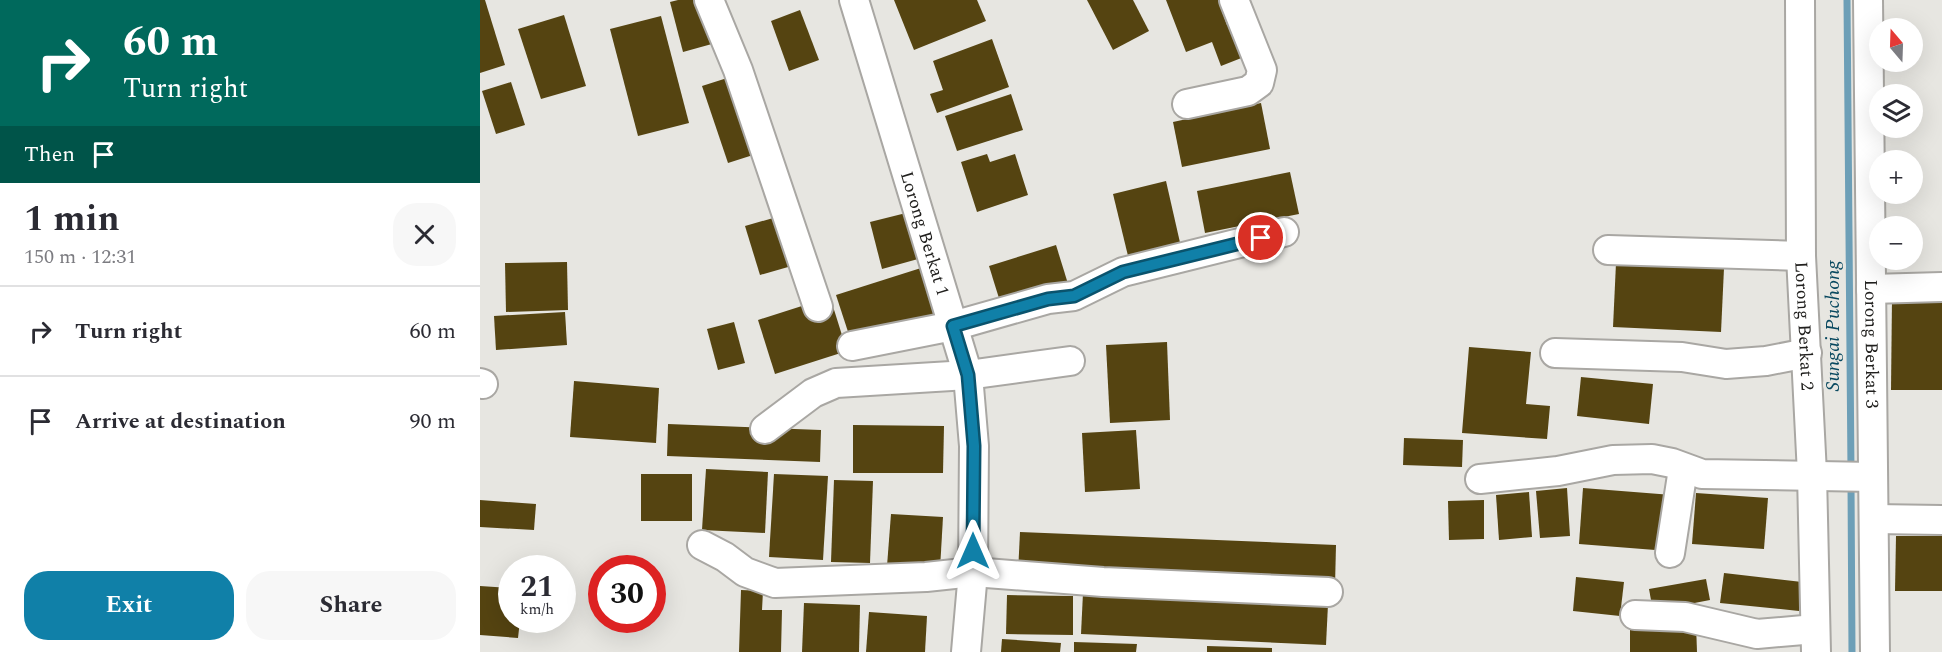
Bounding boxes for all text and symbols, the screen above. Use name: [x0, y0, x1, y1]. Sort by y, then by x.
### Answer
text: 60 m: [123, 11, 218, 74]
north arrow: [1869, 18, 1923, 72]
map controls: [1869, 18, 1923, 270]
icon: right: [24, 24, 102, 102]
text: Turn right: [123, 68, 248, 110]
button: layers: [1869, 84, 1923, 138]
text: Then: [24, 138, 75, 171]
icon: arrive: [87, 138, 120, 171]
button: +: [1869, 150, 1923, 204]
street label: Lorong Berkat 1: [893, 168, 957, 299]
text: 1 min: [24, 192, 120, 247]
button: close: [393, 203, 456, 266]
pin: [1235, 212, 1286, 263]
button: −: [1869, 216, 1923, 270]
icon: arrive: [1244, 221, 1277, 254]
text: 150 m · 12:31: [24, 242, 136, 272]
water label: Sungai Puchong: [1818, 260, 1848, 391]
street label: Lorong Berkat 2: [1788, 261, 1821, 391]
street label: Lorong Berkat 3: [1858, 279, 1886, 409]
icon: right: [24, 315, 57, 348]
text: Turn right: [75, 315, 182, 348]
text: 60 m: [410, 315, 456, 348]
icon: arrive: [24, 405, 57, 438]
text: Arrive at destination: [75, 405, 286, 438]
text: 90 m: [410, 405, 456, 438]
position arrow: [941, 519, 1005, 583]
speed limit sign: 30: [588, 555, 666, 633]
text: 21: [520, 564, 554, 610]
button: Exit: [24, 571, 234, 640]
button: Share: [246, 571, 456, 640]
text: km/h: [520, 598, 554, 621]

